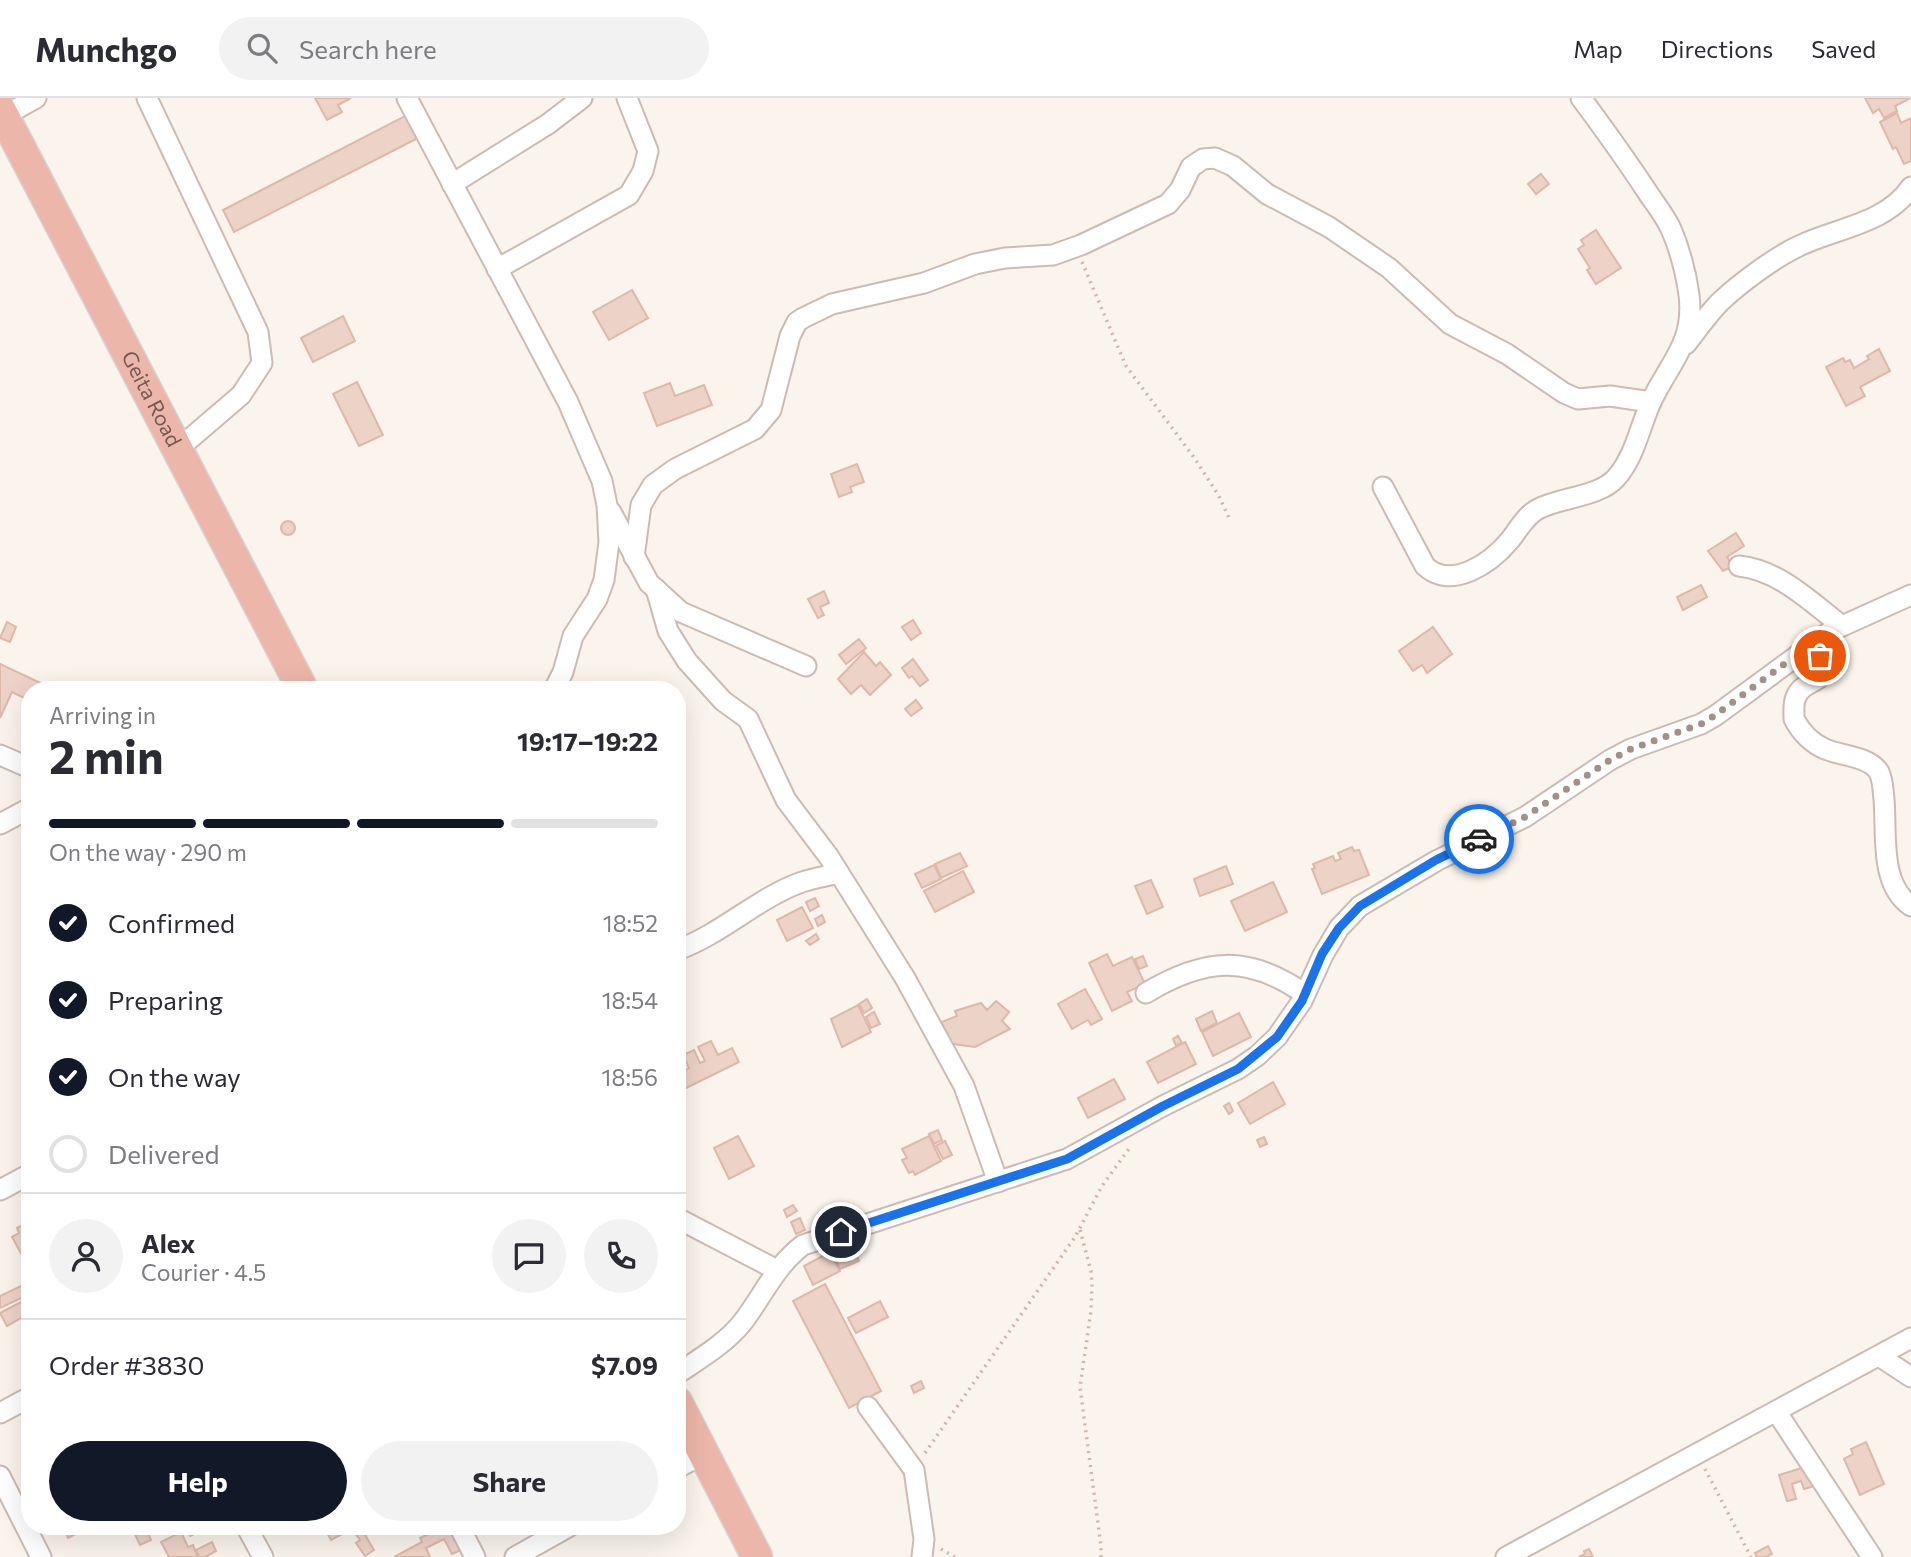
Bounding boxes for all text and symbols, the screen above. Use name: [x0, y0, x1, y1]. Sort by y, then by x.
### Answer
search box: [219, 17, 709, 80]
text: Munchgo: [35, 28, 177, 69]
icon: search: [243, 29, 281, 67]
text: Search here: [299, 33, 437, 64]
text: Map: [1573, 34, 1623, 63]
text: Directions: [1661, 34, 1773, 63]
text: Saved: [1811, 34, 1876, 63]
street label: Geita Road: [117, 346, 188, 450]
pin: [1790, 626, 1850, 686]
icon: bag: [1801, 637, 1839, 675]
text: Arriving in: [49, 701, 156, 729]
text: 19:17–19:22: [517, 725, 658, 756]
text: 2 min: [49, 727, 164, 783]
courier: [1444, 804, 1514, 874]
icon: car: [1460, 820, 1498, 858]
text: On the way · 290 m: [49, 838, 247, 866]
icon: check: [49, 904, 87, 942]
text: Confirmed: [108, 907, 235, 938]
text: 18:52: [603, 909, 658, 937]
icon: check: [49, 981, 87, 1019]
text: Preparing: [108, 984, 223, 1015]
text: 18:54: [602, 986, 658, 1014]
icon: check: [49, 1058, 87, 1096]
text: On the way: [108, 1061, 241, 1092]
text: 18:56: [602, 1063, 658, 1091]
text: Delivered: [108, 1138, 219, 1169]
pin: [811, 1202, 871, 1262]
icon: home: [822, 1213, 860, 1251]
button: person: [49, 1219, 123, 1293]
button: chat: [492, 1219, 566, 1293]
button: phone: [584, 1219, 658, 1293]
text: Alex: [141, 1227, 195, 1258]
text: Courier · 4.5: [141, 1258, 266, 1286]
text: Order #3830: [49, 1349, 204, 1380]
text: $7.09: [591, 1349, 658, 1380]
button: Help: [49, 1441, 347, 1521]
button: Share: [361, 1441, 658, 1521]

